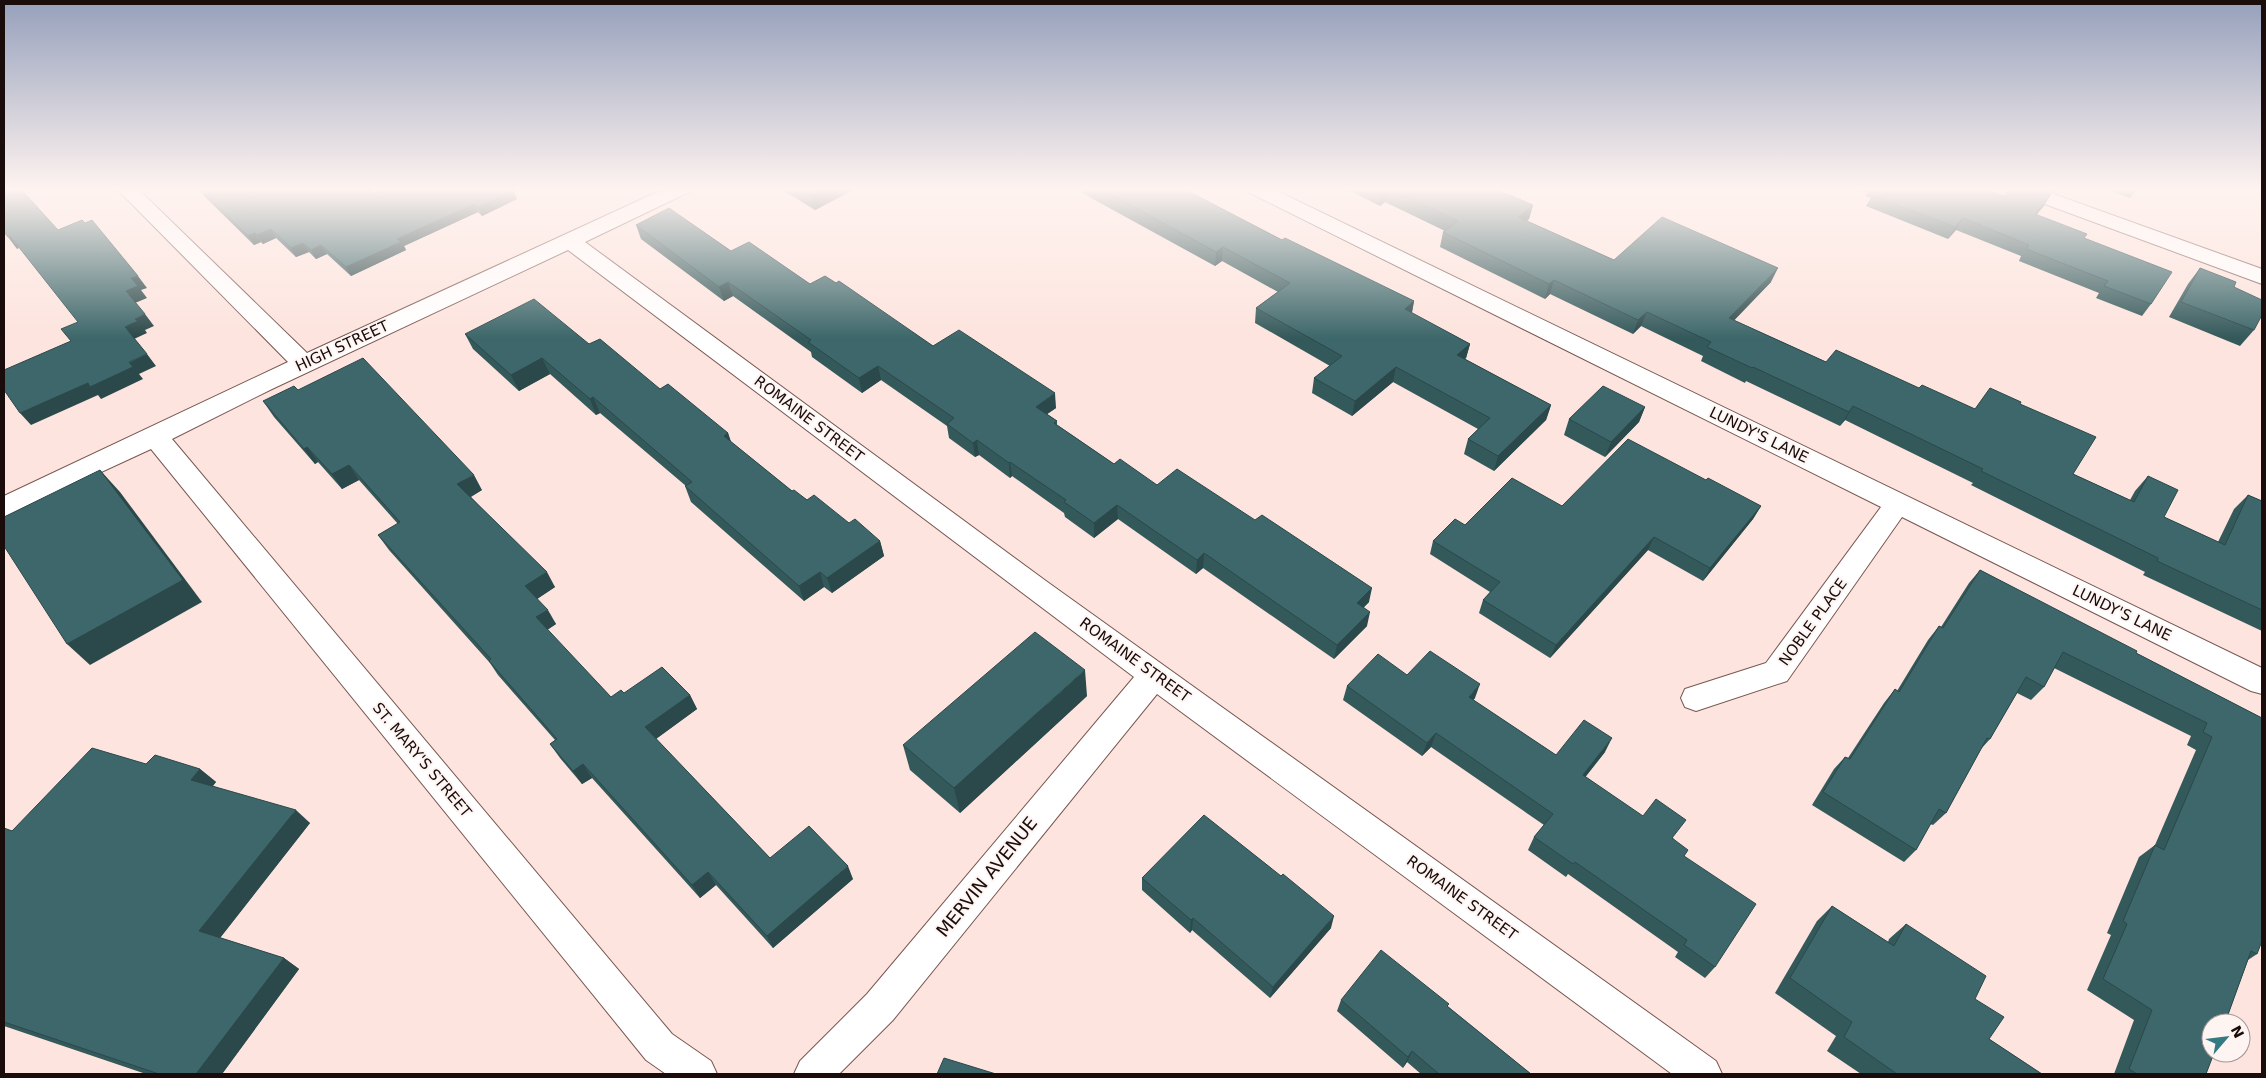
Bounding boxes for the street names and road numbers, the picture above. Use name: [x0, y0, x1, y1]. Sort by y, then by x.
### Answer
street label: HIGH STREET: [293, 316, 392, 375]
street label: ROMAINE STREET: [751, 372, 868, 467]
street label: LUNDY'S LANE: [1707, 403, 1811, 467]
street label: NOBLE PLACE: [1775, 575, 1851, 669]
street label: LUNDY'S LANE: [2070, 581, 2174, 645]
street label: ROMAINE STREET: [1076, 614, 1195, 707]
street label: ST. MARY'S STREET: [369, 699, 476, 822]
street label: MERVIN AVENUE: [932, 813, 1041, 941]
street label: ROMAINE STREET: [1403, 852, 1522, 945]

